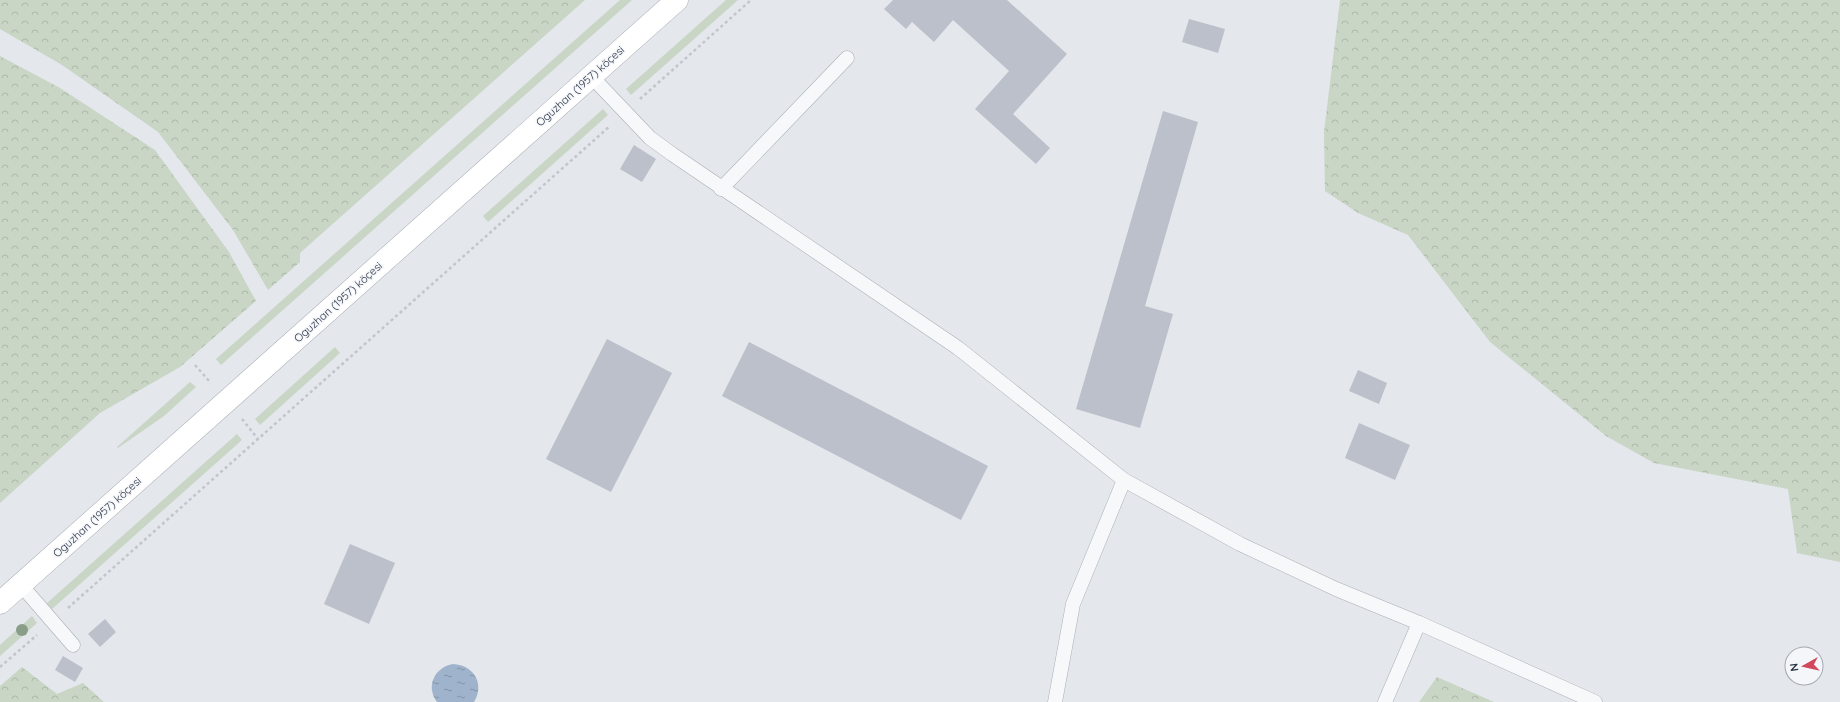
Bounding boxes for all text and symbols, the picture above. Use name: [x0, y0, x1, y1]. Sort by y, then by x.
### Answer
street label: Oguzhan (1957) köçesi: [533, 43, 627, 129]
street label: Oguzhan (1957) köçesi: [291, 259, 385, 345]
street label: Oguzhan (1957) köçesi: [50, 474, 144, 560]
north arrow: [1784, 646, 1824, 686]
text: N: [1787, 662, 1802, 672]

